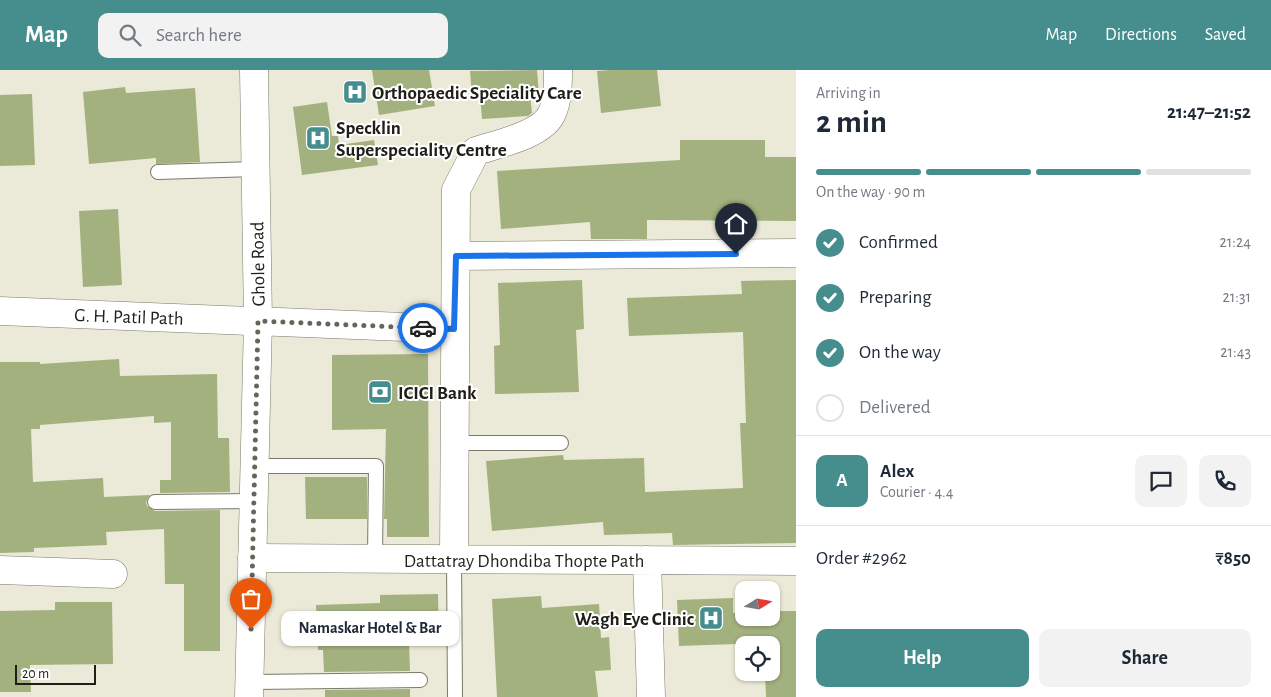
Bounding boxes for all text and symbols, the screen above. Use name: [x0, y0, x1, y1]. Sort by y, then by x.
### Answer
search box: [98, 13, 448, 58]
icon: search: [116, 21, 144, 49]
text: Map: [25, 23, 68, 47]
text: Search here: [156, 26, 242, 45]
text: Map: [1046, 26, 1077, 44]
text: Directions: [1105, 26, 1177, 44]
text: Saved: [1205, 26, 1246, 44]
hospital icon: Orthopaedic Speciality Care: [342, 79, 368, 105]
place label: Orthopaedic Speciality Care: [372, 84, 582, 103]
text: Arriving in: [816, 85, 881, 101]
text: 21:47–21:52: [1167, 103, 1251, 122]
text: 2 min: [816, 106, 887, 138]
place label: Specklin Superspeciality Centre: [336, 119, 507, 160]
hospital icon: Specklin Superspeciality Centre: [305, 125, 331, 151]
text: On the way · 90 m: [816, 184, 925, 200]
pin: [715, 203, 757, 254]
icon: home: [722, 210, 750, 238]
street label: Ghole Road: [248, 221, 269, 307]
icon: check: [816, 229, 844, 257]
text: Confirmed: [859, 233, 938, 252]
text: 21:24: [1220, 234, 1251, 250]
icon: check: [816, 284, 844, 312]
text: Preparing: [859, 288, 932, 307]
text: 21:31: [1222, 289, 1251, 305]
courier: [398, 303, 448, 353]
street label: G. H. Patil Path: [74, 306, 184, 329]
icon: car: [409, 314, 437, 342]
icon: check: [816, 339, 844, 367]
text: On the way: [859, 343, 941, 362]
text: 21:43: [1220, 344, 1251, 360]
bank icon: ICICI Bank: [367, 379, 393, 405]
place label: ICICI Bank: [398, 384, 477, 403]
text: Delivered: [859, 398, 931, 417]
button: chat: [1135, 455, 1187, 507]
button: phone: [1199, 455, 1251, 507]
text: Alex: [880, 462, 914, 481]
text: A: [836, 471, 848, 490]
text: Courier · 4.4: [880, 484, 953, 500]
text: Order #2962: [816, 549, 907, 568]
text: ₹850: [1216, 549, 1251, 568]
street label: Dattatray Dhondiba Thopte Path: [404, 552, 644, 571]
pin: [230, 578, 272, 629]
north arrow: [735, 581, 780, 626]
map controls: [735, 581, 780, 681]
icon: bag: [237, 585, 265, 613]
hospital icon: Wagh Eye Clinic: [698, 605, 724, 631]
place label: Wagh Eye Clinic: [575, 610, 695, 629]
callout: Namaskar Hotel & Bar: [281, 612, 458, 646]
text: Namaskar Hotel & Bar: [299, 620, 441, 636]
button: Help: [816, 629, 1029, 687]
button: Share: [1039, 629, 1251, 687]
button: locate: [735, 636, 780, 681]
scale bar: [15, 662, 96, 685]
text: 20 m: [22, 667, 49, 681]

